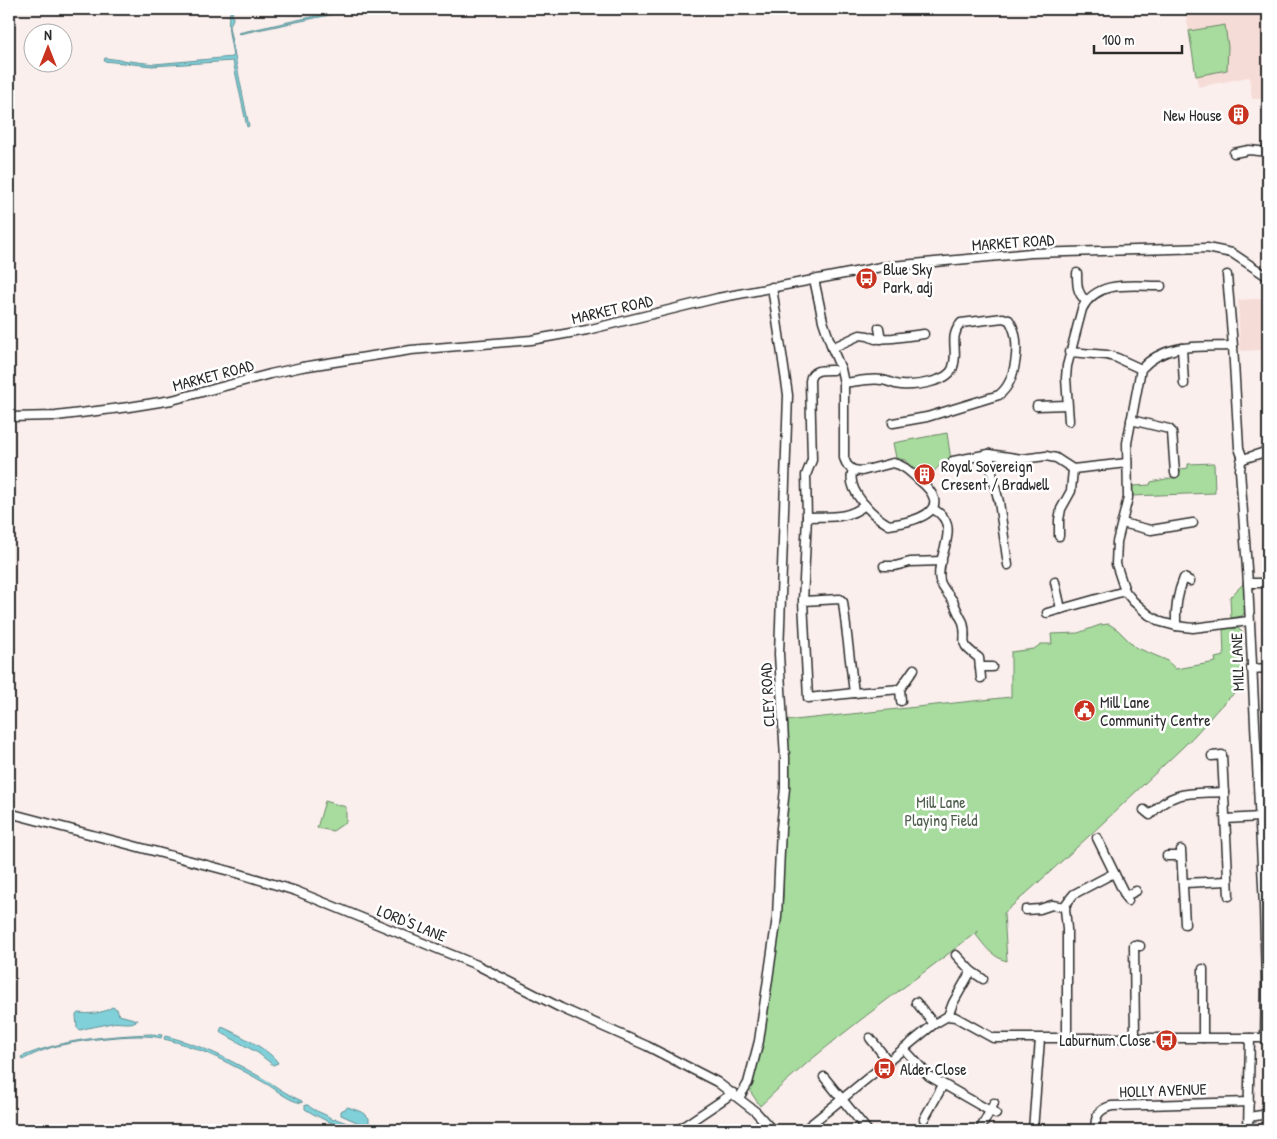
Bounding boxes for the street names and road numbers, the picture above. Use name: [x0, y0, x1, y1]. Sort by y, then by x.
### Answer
street label: MARKET ROAD: [971, 228, 1055, 256]
street label: MARKET ROAD: [569, 289, 655, 329]
street label: MARKET ROAD: [170, 354, 256, 396]
street label: MILL LANE: [1225, 633, 1249, 691]
street label: CLEY ROAD: [754, 662, 780, 728]
street label: LORD'S LANE: [374, 899, 450, 947]
street label: HOLLY AVENUE: [1119, 1077, 1207, 1103]

